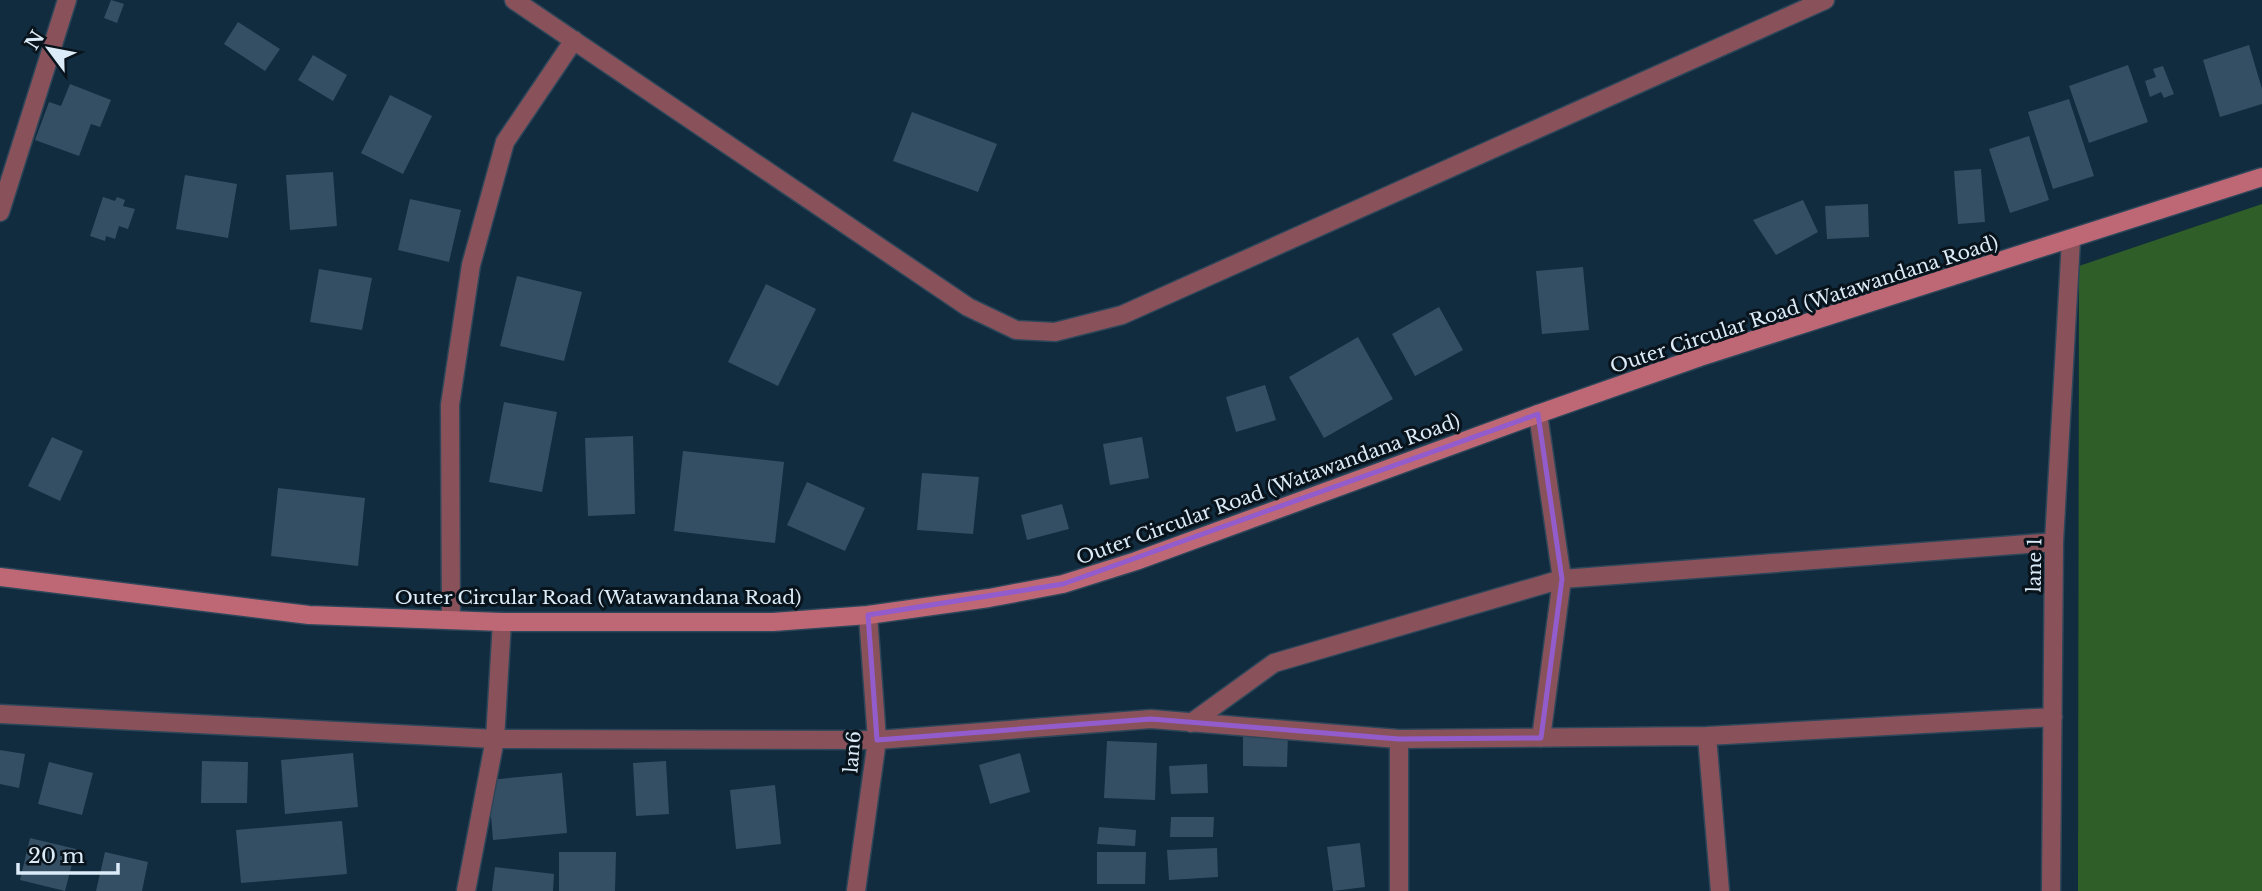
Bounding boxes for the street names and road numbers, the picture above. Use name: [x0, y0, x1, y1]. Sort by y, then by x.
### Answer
street label: Outer Circular Road (Watawandana Road): [1607, 231, 2001, 378]
street label: Outer Circular Road (Watawandana Road): [1073, 409, 1463, 570]
street label: lane 1: [2023, 538, 2046, 593]
street label: Outer Circular Road (Watawandana Road): [395, 586, 801, 609]
street label: lan6: [839, 730, 866, 774]

